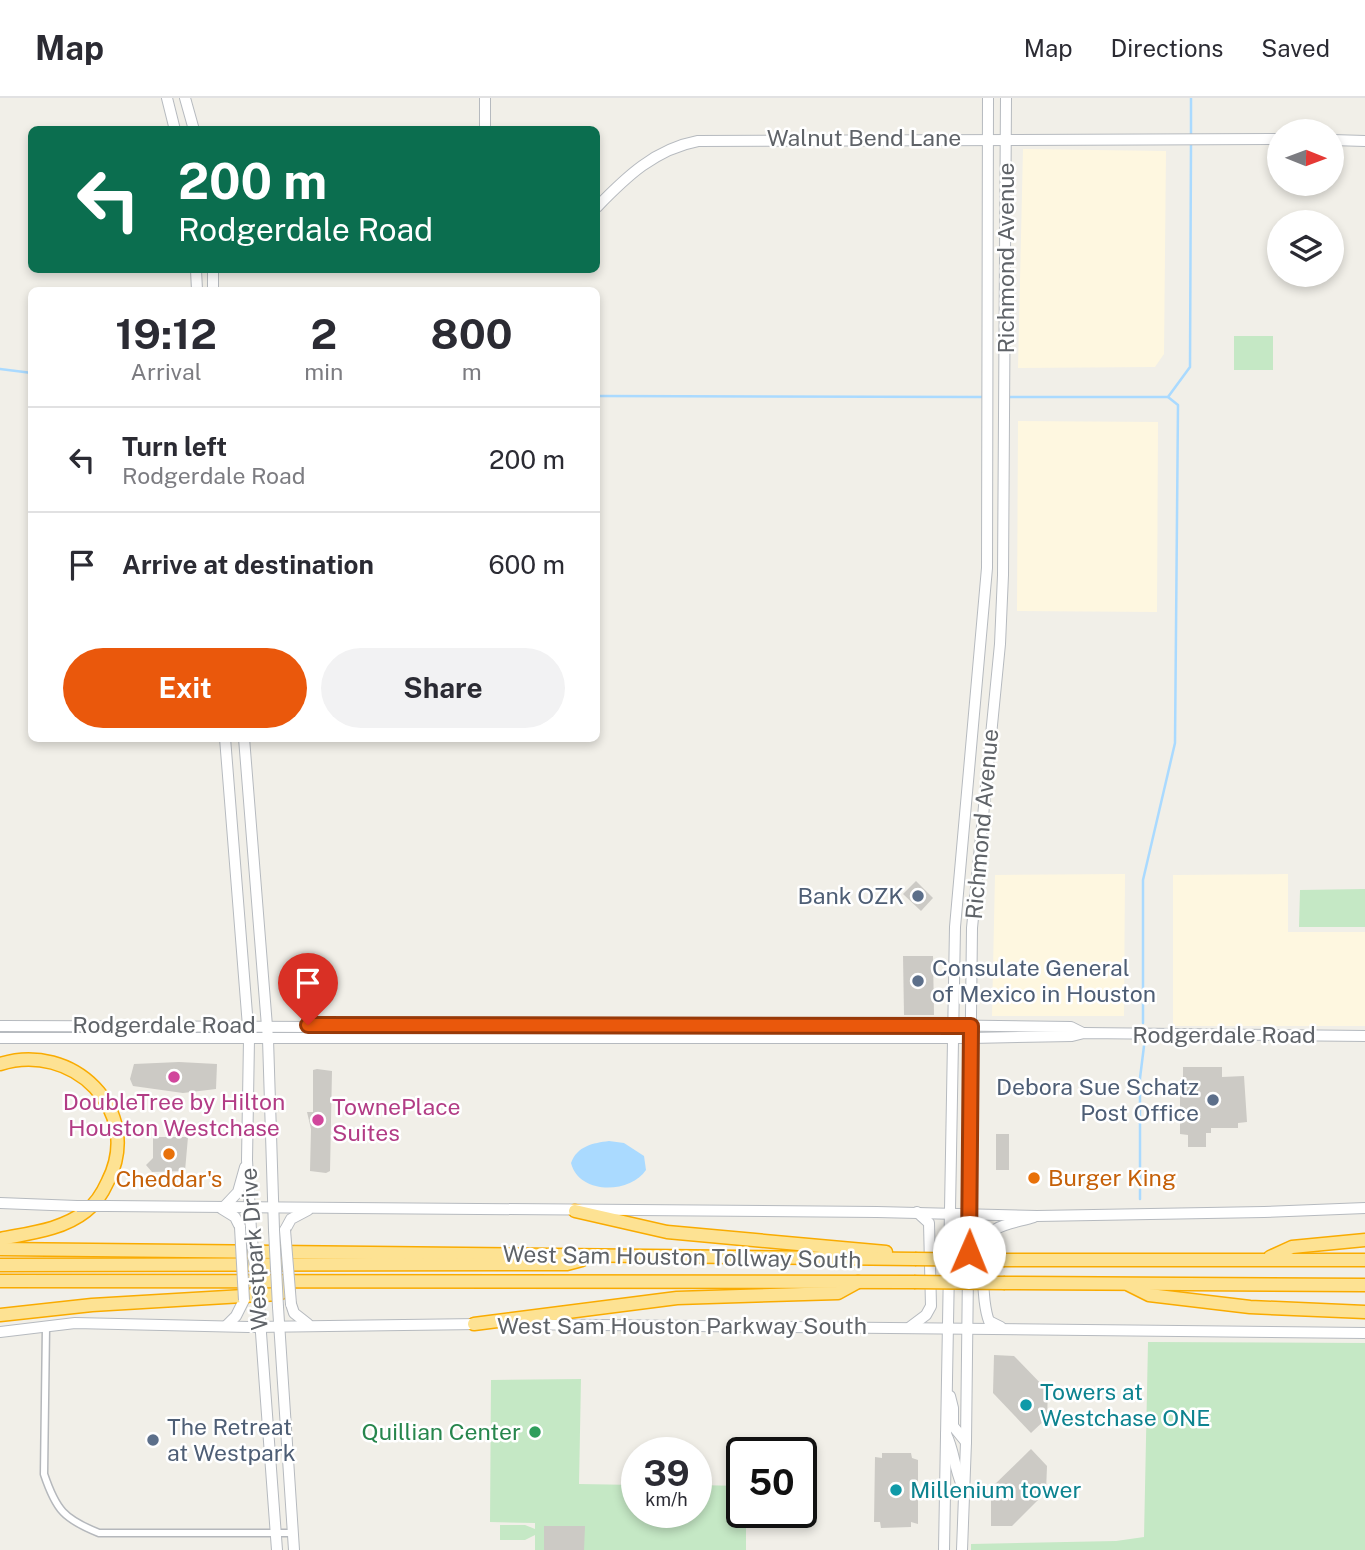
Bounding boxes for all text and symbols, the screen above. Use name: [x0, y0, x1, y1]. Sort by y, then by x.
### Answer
text: Map: [35, 29, 104, 67]
text: Map: [1024, 34, 1073, 62]
text: Directions: [1111, 34, 1223, 62]
text: Saved: [1261, 34, 1330, 62]
north arrow: [1267, 119, 1344, 196]
map controls: [1267, 119, 1344, 287]
street label: Walnut Bend Lane: [767, 124, 961, 151]
text: 200 m: [178, 152, 327, 210]
icon: left: [63, 154, 154, 245]
street label: Richmond Avenue: [992, 162, 1019, 354]
button: layers: [1267, 210, 1344, 287]
text: Rodgerdale Road: [178, 211, 433, 248]
text: 19:12: [115, 309, 217, 358]
text: 2: [310, 309, 337, 358]
text: 800: [431, 309, 513, 358]
text: Arrival: [131, 358, 202, 385]
text: min: [304, 358, 343, 385]
text: m: [462, 358, 482, 385]
text: Turn left: [122, 431, 227, 462]
icon: left: [63, 441, 101, 479]
text: 200 m: [489, 444, 565, 475]
text: Rodgerdale Road: [122, 462, 305, 489]
icon: arrive: [63, 546, 101, 584]
text: Arrive at destination: [122, 549, 374, 580]
text: 600 m: [489, 549, 565, 580]
button: Exit: [63, 648, 307, 728]
button: Share: [321, 648, 565, 728]
street label: Richmond Avenue: [960, 728, 1003, 920]
place label: Bank OZK: [797, 882, 904, 909]
marker: Bank OZK: [910, 888, 926, 904]
pin: [278, 953, 338, 1025]
place label: Consulate General of Mexico in Houston: [932, 954, 1156, 1007]
icon: arrive: [289, 964, 327, 1002]
marker: Consulate General of Mexico in Houston: [910, 973, 926, 989]
street label: Rodgerdale Road: [72, 1011, 256, 1038]
street label: Rodgerdale Road: [1132, 1021, 1316, 1048]
marker: DoubleTree by Hilton Houston Westchase: [166, 1069, 182, 1085]
place label: Debora Sue Schatz Post Office: [996, 1073, 1199, 1126]
place label: DoubleTree by Hilton Houston Westchase: [63, 1088, 285, 1141]
marker: Debora Sue Schatz Post Office: [1205, 1092, 1221, 1108]
place label: TownePlace Suites: [332, 1093, 461, 1146]
marker: TownePlace Suites: [310, 1112, 326, 1128]
marker: Cheddar's: [161, 1146, 177, 1162]
place label: Burger King: [1048, 1164, 1176, 1191]
place label: Cheddar's: [116, 1165, 222, 1192]
street label: Westpark Drive: [234, 1167, 273, 1331]
marker: Burger King: [1026, 1170, 1042, 1186]
position arrow: [932, 1215, 1006, 1289]
street label: West Sam Houston Tollway South: [502, 1240, 862, 1273]
street label: West Sam Houston Parkway South: [497, 1312, 867, 1339]
place label: Towers at Westchase ONE: [1040, 1378, 1211, 1431]
marker: Towers at Westchase ONE: [1018, 1397, 1034, 1413]
place label: The Retreat at Westpark: [167, 1413, 296, 1466]
place label: Quillian Center: [361, 1418, 521, 1445]
marker: Quillian Center: [527, 1424, 543, 1440]
marker: The Retreat at Westpark: [145, 1432, 161, 1448]
speed limit sign: 50: [726, 1437, 817, 1528]
text: 39: [643, 1453, 690, 1494]
place label: Millenium tower: [910, 1476, 1081, 1503]
marker: Millenium tower: [888, 1482, 904, 1498]
text: km/h: [645, 1489, 688, 1510]

